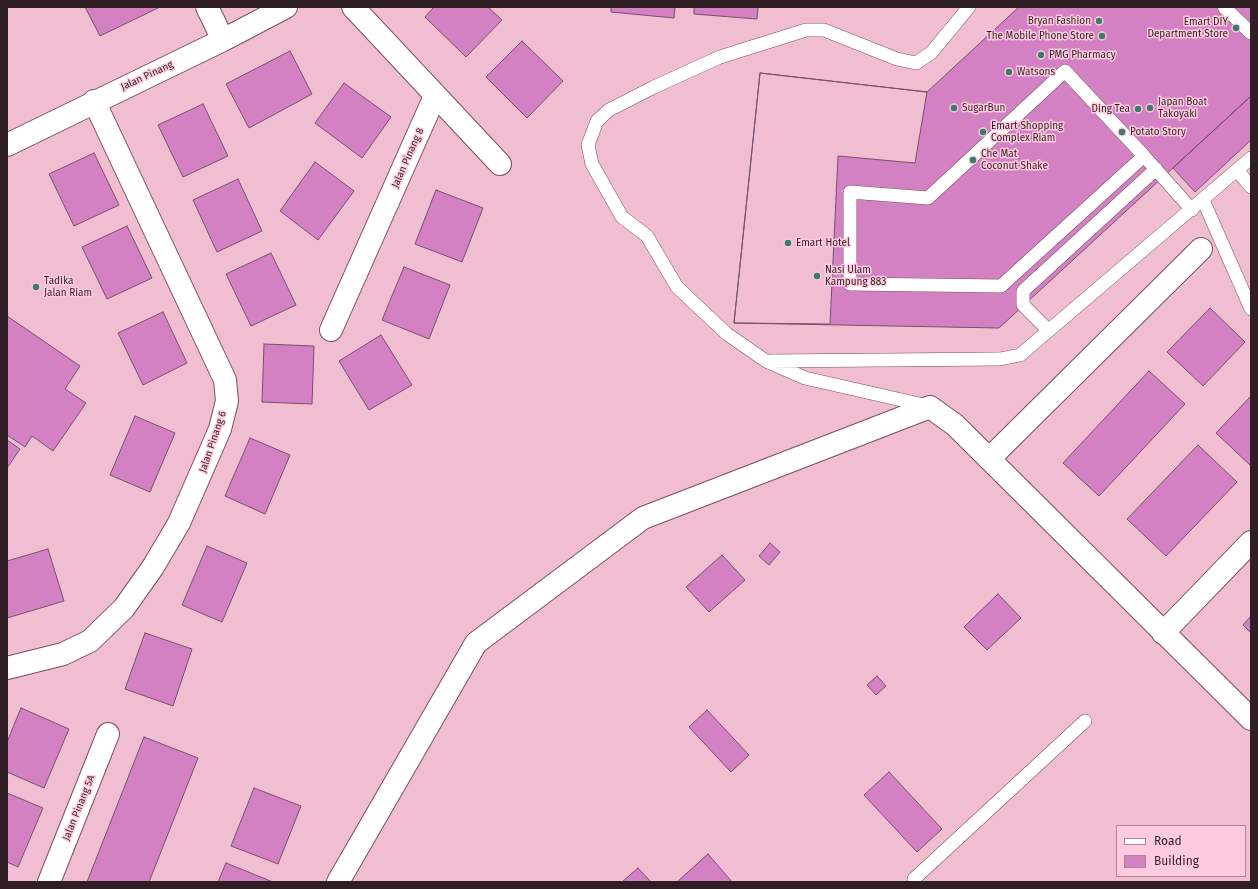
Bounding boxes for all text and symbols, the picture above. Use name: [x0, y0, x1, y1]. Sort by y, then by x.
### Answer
place label: Bryan Fashion: [1028, 15, 1091, 27]
marker: Bryan Fashion: [1094, 16, 1104, 26]
place label: Emart DIY Department Store: [1147, 16, 1228, 40]
marker: Emart DIY Department Store: [1231, 23, 1241, 33]
place label: The Mobile Phone Store: [986, 30, 1094, 42]
marker: The Mobile Phone Store: [1097, 31, 1107, 41]
place label: PMG Pharmacy: [1049, 49, 1116, 61]
marker: PMG Pharmacy: [1036, 50, 1046, 60]
street label: Jalan Pinang: [119, 59, 175, 93]
place label: Watsons: [1017, 66, 1055, 78]
marker: Watsons: [1004, 67, 1014, 77]
place label: Japan Boat Takoyaki: [1158, 96, 1207, 120]
place label: SugarBun: [962, 102, 1005, 114]
marker: SugarBun: [949, 103, 959, 113]
place label: Ding Tea: [1092, 103, 1130, 115]
marker: Japan Boat Takoyaki: [1145, 103, 1155, 113]
marker: Ding Tea: [1133, 104, 1143, 114]
place label: Emart Shopping Complex Riam: [991, 120, 1063, 144]
street label: Jalan Pinang 8: [389, 126, 427, 190]
place label: Potato Story: [1130, 126, 1186, 138]
marker: Emart Shopping Complex Riam: [978, 127, 988, 137]
marker: Potato Story: [1117, 127, 1127, 137]
place label: Che Mat Coconut Shake: [981, 148, 1048, 172]
marker: Che Mat Coconut Shake: [968, 155, 978, 165]
place label: Emart Hotel: [796, 237, 850, 249]
marker: Emart Hotel: [783, 238, 793, 248]
place label: Nasi Ulam Kampung 883: [825, 264, 886, 288]
marker: Nasi Ulam Kampung 883: [812, 271, 822, 281]
place label: Tadika Jalan Riam: [44, 275, 92, 298]
marker: Tadika Jalan Riam: [31, 282, 41, 292]
street label: Jalan Pinang 6: [197, 410, 229, 474]
street label: Jalan Pinang 5A: [60, 773, 98, 843]
legend: [1116, 825, 1246, 877]
text: Road: [1154, 834, 1182, 848]
text: Building: [1154, 854, 1199, 868]

